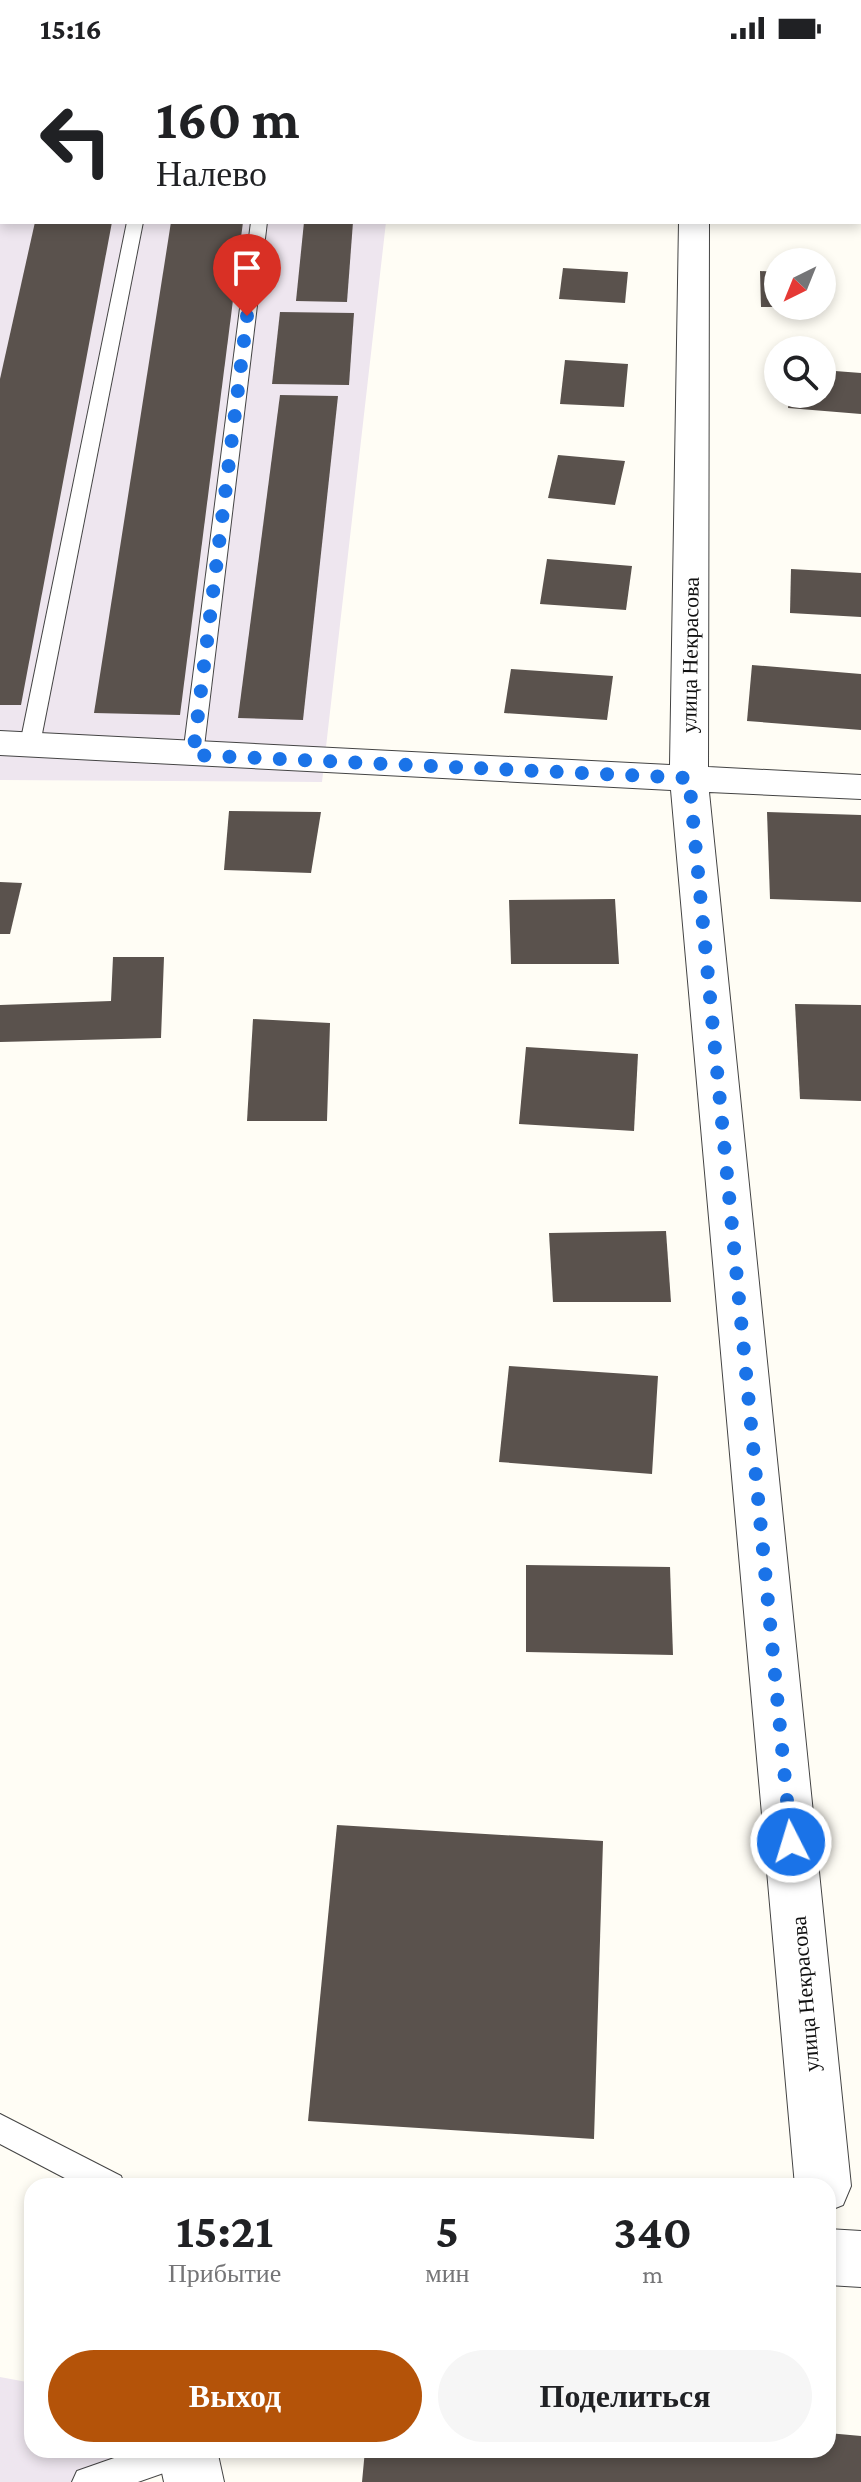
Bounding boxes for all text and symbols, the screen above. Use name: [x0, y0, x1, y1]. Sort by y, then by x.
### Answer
text: 15:16: [40, 12, 102, 45]
icon: left: [24, 88, 128, 192]
text: 160 m: [156, 88, 300, 150]
text: Налево: [156, 154, 267, 194]
pin: [213, 234, 281, 316]
icon: arrive: [225, 246, 269, 290]
north arrow: [764, 248, 836, 320]
map controls: [764, 248, 836, 408]
button: search: [764, 336, 836, 408]
street label: улица Некрасова: [676, 576, 704, 733]
position arrow: [749, 1800, 833, 1884]
street label: улица Некрасова: [786, 1915, 824, 2073]
text: 15:21: [176, 2204, 273, 2257]
text: 5: [436, 2204, 459, 2257]
text: 340: [614, 2205, 692, 2258]
text: Прибытие: [168, 2259, 281, 2288]
text: мин: [425, 2259, 470, 2288]
text: m: [642, 2260, 663, 2289]
button: Выход: [48, 2350, 422, 2442]
button: Поделиться: [438, 2350, 812, 2442]

